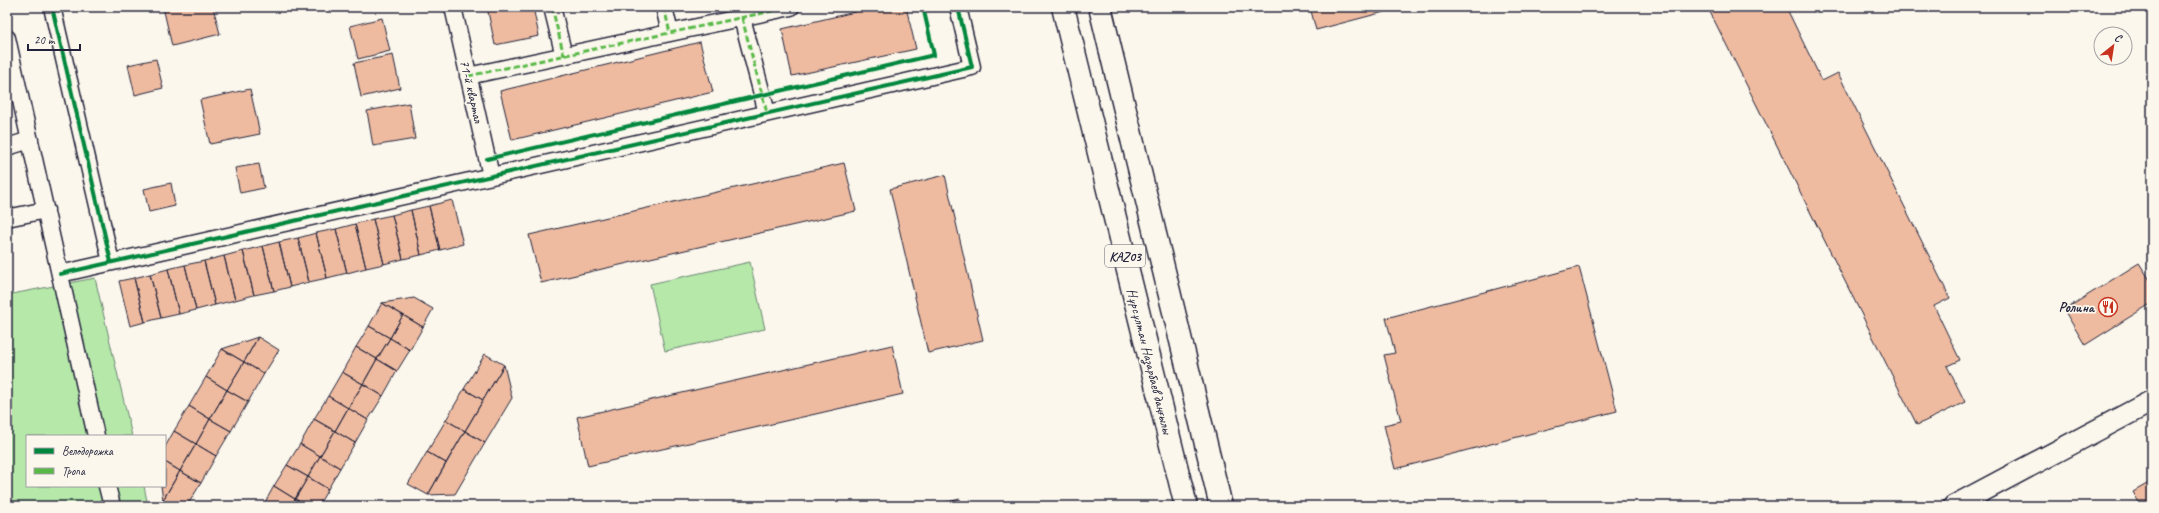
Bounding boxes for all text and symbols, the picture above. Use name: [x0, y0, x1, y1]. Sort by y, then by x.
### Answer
scale bar: [28, 26, 80, 52]
north arrow: [2093, 26, 2133, 66]
text: С: [2112, 30, 2125, 46]
text: 20 m: [34, 32, 56, 48]
street label: 71-й квартал: [456, 58, 487, 125]
road number: KАZ03: [1105, 245, 1145, 267]
street label: Нұрсұлтан Назарбаев даңғылы: [1123, 287, 1176, 437]
restaurant icon: Ролина: [2097, 296, 2119, 318]
place label: Ролина: [2059, 299, 2096, 316]
legend: [26, 435, 166, 487]
text: Велодорожка: [62, 443, 114, 459]
text: Тропа: [62, 463, 86, 479]

